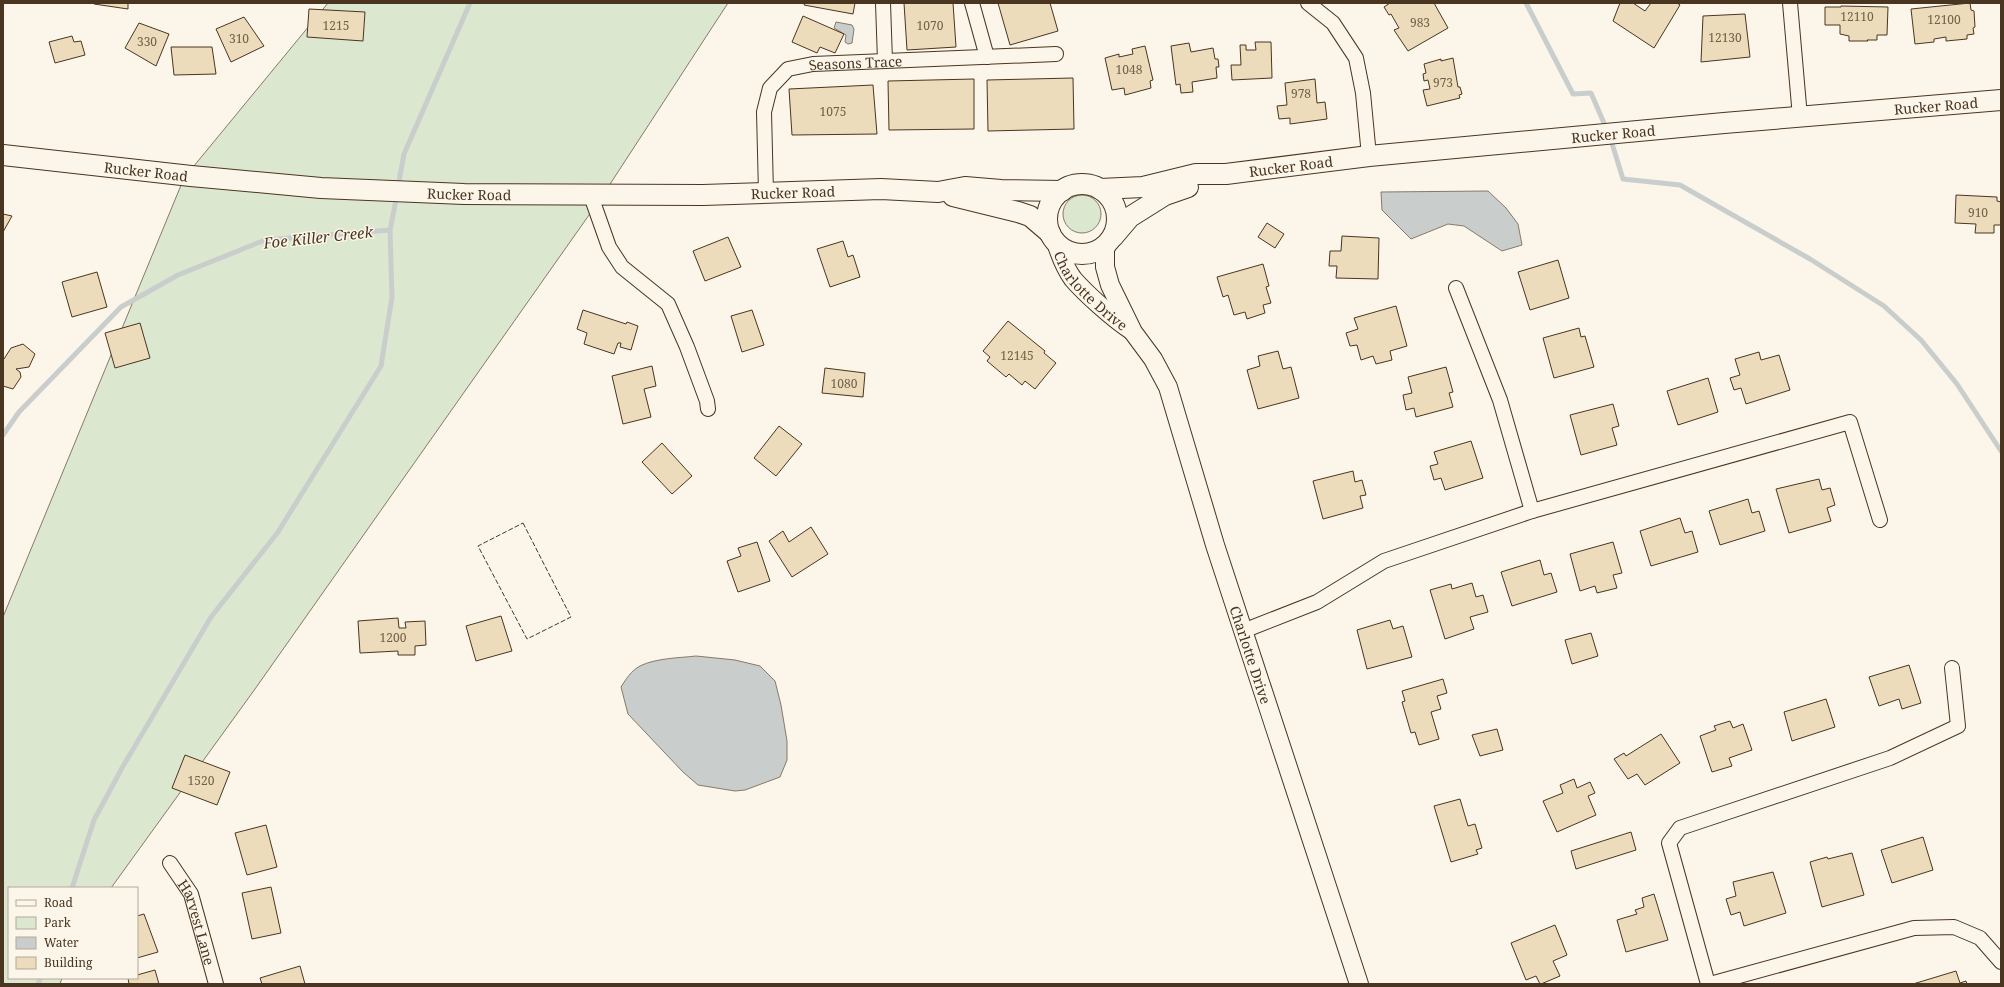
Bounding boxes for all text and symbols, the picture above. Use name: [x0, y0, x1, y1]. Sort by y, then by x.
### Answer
house number: 12110: [1840, 8, 1874, 25]
house number: 12100: [1927, 11, 1961, 28]
house number: 983: [1410, 14, 1430, 31]
house number: 1215: [323, 17, 349, 34]
house number: 1070: [917, 17, 944, 34]
house number: 12130: [1708, 29, 1742, 46]
house number: 310: [229, 30, 249, 47]
house number: 330: [137, 33, 157, 50]
street label: Seasons Trace: [807, 51, 903, 74]
house number: 1048: [1116, 61, 1143, 78]
house number: 973: [1433, 74, 1453, 91]
house number: 978: [1291, 85, 1311, 102]
street label: Rucker Road: [1893, 92, 1979, 118]
house number: 1075: [820, 103, 846, 120]
street label: Rucker Road: [1570, 120, 1656, 147]
street label: Rucker Road: [1248, 151, 1334, 181]
street label: Rucker Road: [103, 157, 189, 185]
street label: Rucker Road: [751, 181, 836, 203]
street label: Rucker Road: [427, 183, 512, 204]
house number: 910: [1968, 204, 1988, 221]
water label: Foe Killer Creek: [261, 221, 374, 253]
street label: Charlotte Drive: [1050, 248, 1132, 334]
house number: 12145: [1000, 347, 1034, 364]
house number: 1080: [831, 375, 858, 392]
street label: Charlotte Drive: [1226, 603, 1276, 706]
house number: 1200: [380, 629, 407, 646]
house number: 1520: [188, 772, 215, 789]
street label: Harvest Lane: [174, 875, 220, 967]
legend: [8, 887, 138, 979]
text: Road: [44, 894, 74, 911]
text: Park: [44, 914, 72, 931]
text: Water: [44, 934, 79, 951]
text: Building: [44, 954, 93, 971]

